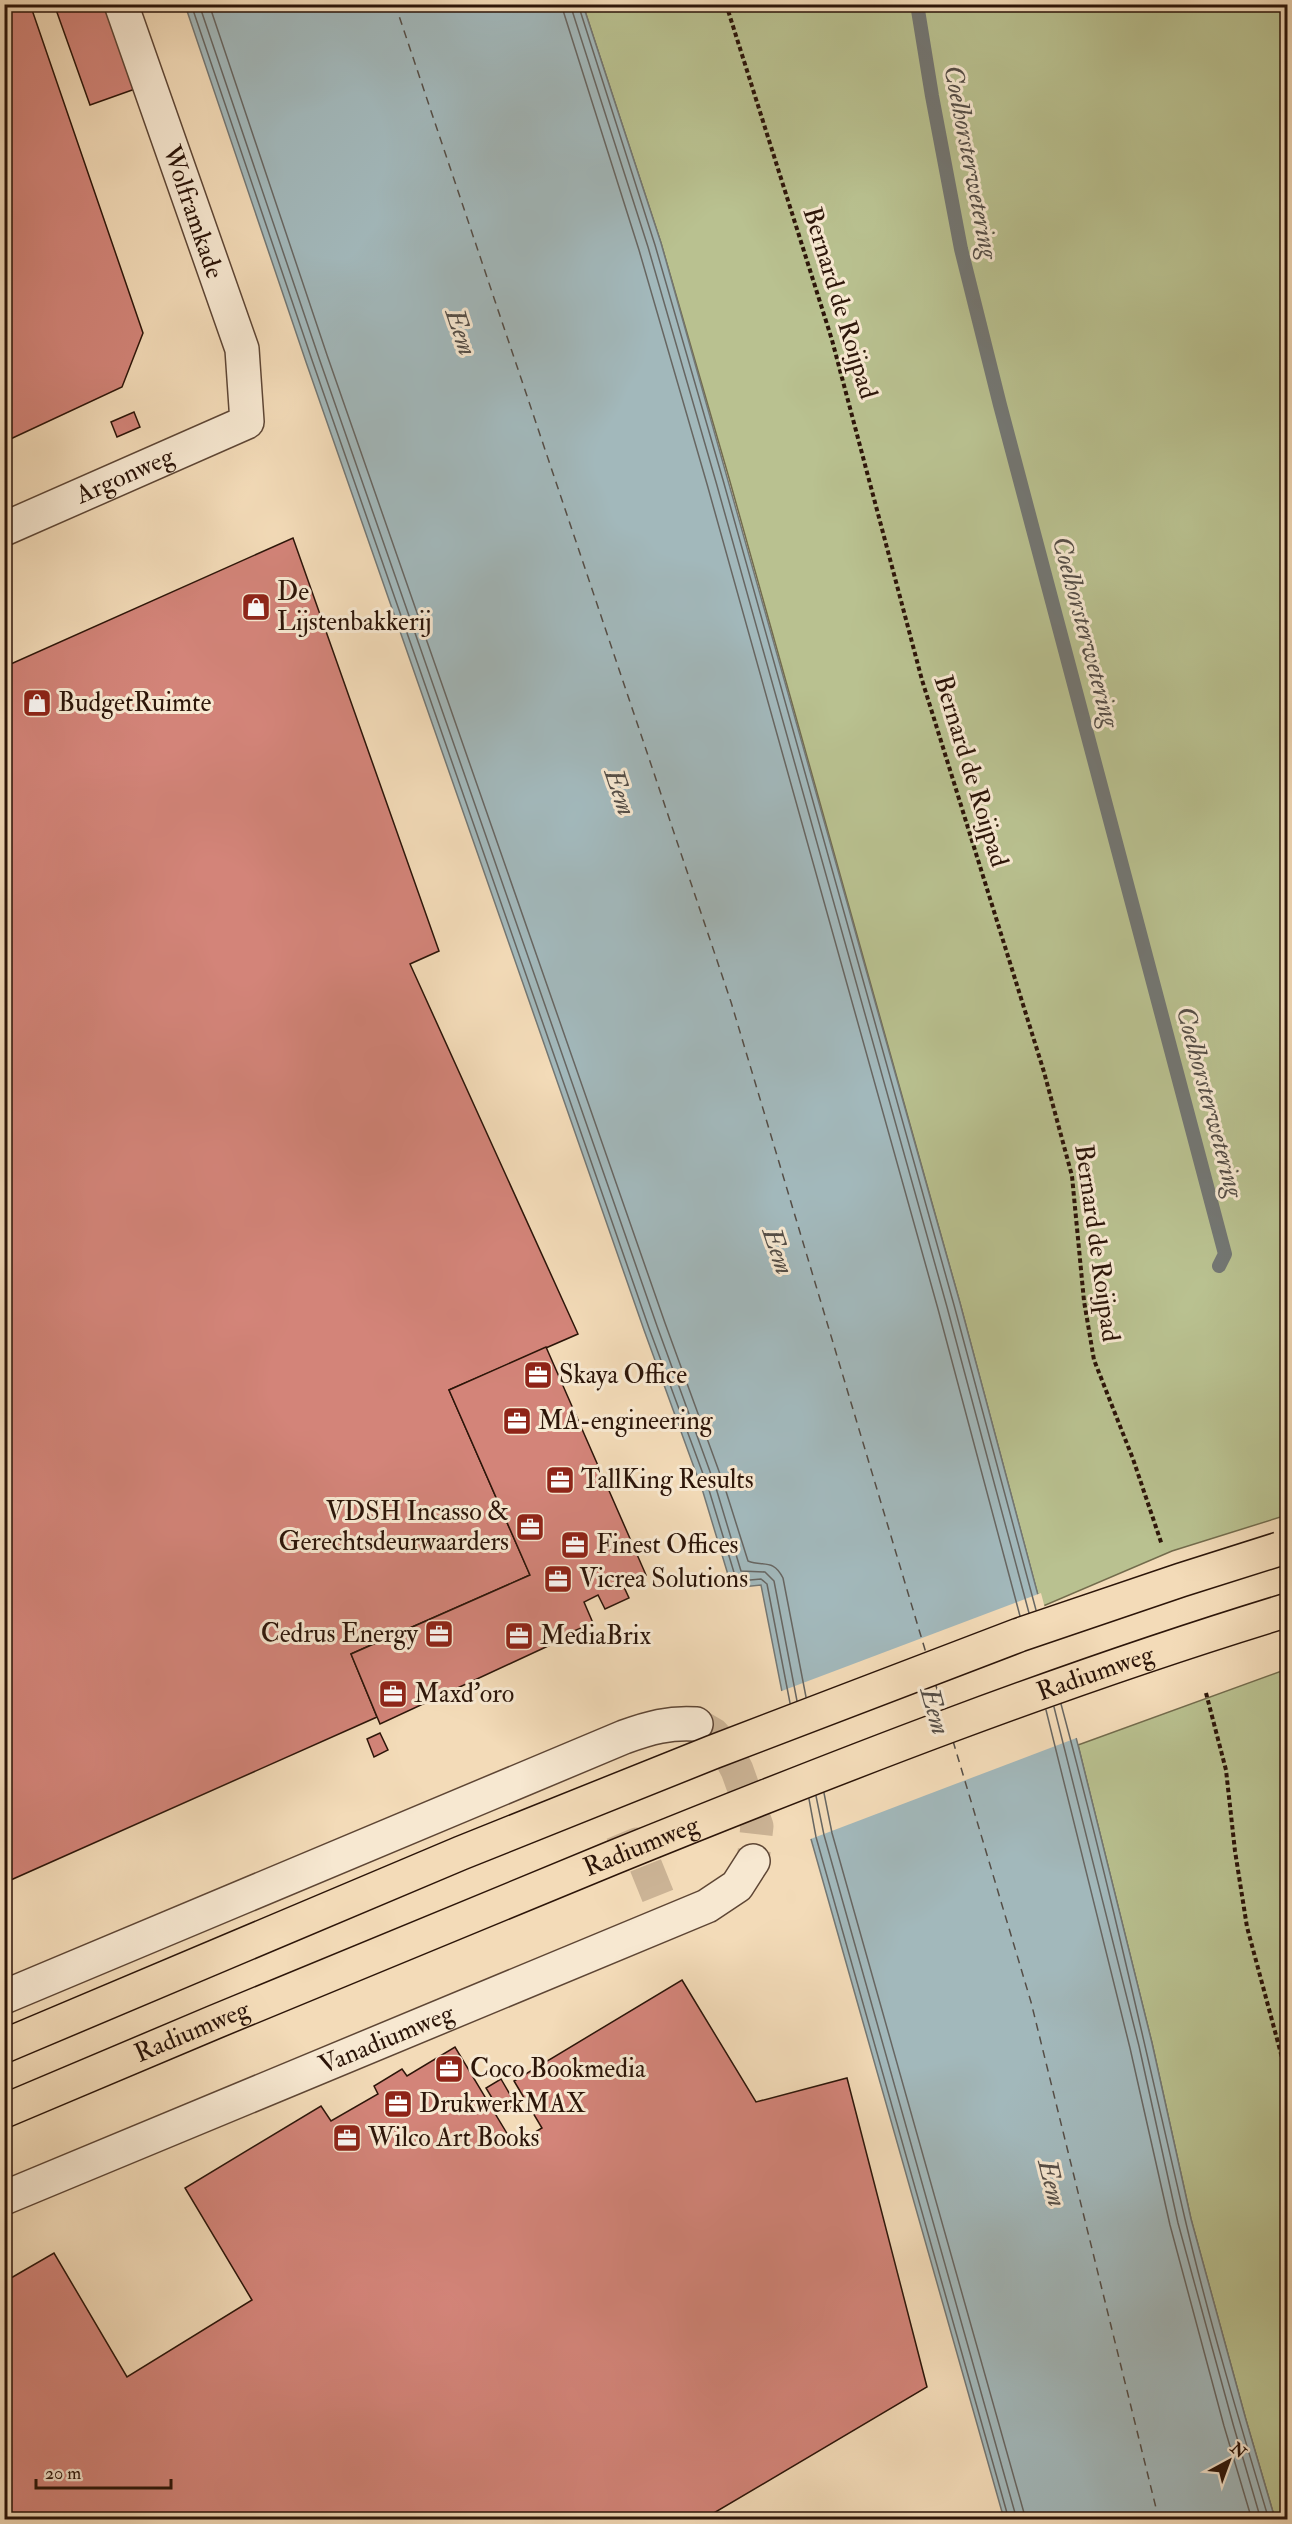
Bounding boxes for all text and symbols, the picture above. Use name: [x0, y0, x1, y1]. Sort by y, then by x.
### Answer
water label: Coelhorsterwetering: [936, 62, 1006, 263]
street label: Wolframkade: [155, 140, 231, 283]
street label: Bernard de Roijpad: [795, 203, 884, 403]
water label: Eem: [437, 302, 484, 360]
street label: Argonweg: [70, 440, 180, 512]
water label: Coelhorsterwetering: [1045, 533, 1128, 733]
place label: De Lijstenbakkerij: [277, 576, 431, 638]
shop icon: De Lijstenbakkerij: [240, 591, 272, 623]
street label: Bernard de Roijpad: [926, 671, 1015, 871]
shop icon: BudgetRuimte: [21, 687, 53, 719]
place label: BudgetRuimte: [58, 687, 212, 719]
water label: Eem: [596, 762, 643, 820]
water label: Coelhorsterwetering: [1169, 1003, 1252, 1203]
street label: Bernard de Roijpad: [1066, 1142, 1127, 1344]
water label: Eem: [754, 1221, 801, 1279]
office icon: Skaya Office: [522, 1359, 554, 1391]
place label: Skaya Office: [559, 1359, 687, 1391]
office icon: MA-engineering: [501, 1405, 533, 1437]
place label: MA-engineering: [538, 1405, 714, 1437]
office icon: TallKing Results: [544, 1464, 576, 1496]
place label: TallKing Results: [581, 1464, 754, 1496]
place label: VDSH Incasso & Gerechtsdeurwaarders: [279, 1496, 509, 1558]
office icon: VDSH Incasso & Gerechtsdeurwaarders: [514, 1511, 546, 1543]
office icon: Finest Offices: [559, 1529, 591, 1561]
place label: Finest Offices: [596, 1529, 739, 1561]
office icon: Vicrea Solutions: [542, 1563, 574, 1595]
place label: Vicrea Solutions: [579, 1563, 748, 1595]
place label: Cedrus Energy: [261, 1618, 419, 1650]
office icon: Cedrus Energy: [423, 1618, 455, 1650]
office icon: MediaBrix: [503, 1620, 535, 1652]
place label: MediaBrix: [540, 1620, 651, 1652]
street label: Radiumweg: [1032, 1638, 1159, 1708]
office icon: Maxd'oro: [377, 1678, 409, 1710]
place label: Maxd'oro: [414, 1678, 514, 1710]
water label: Eem: [912, 1682, 957, 1738]
street label: Radiumweg: [579, 1808, 705, 1884]
street label: Radiumweg: [130, 1993, 255, 2070]
street label: Vanadiumweg: [314, 1996, 460, 2081]
office icon: Coco Bookmedia: [433, 2053, 465, 2085]
place label: Coco Bookmedia: [470, 2053, 646, 2085]
office icon: DrukwerkMAX: [382, 2088, 414, 2120]
place label: DrukwerkMAX: [419, 2088, 586, 2120]
office icon: Wilco Art Books: [331, 2122, 363, 2154]
place label: Wilco Art Books: [367, 2122, 540, 2154]
water label: Eem: [1030, 2154, 1074, 2210]
north arrow: [1199, 2431, 1259, 2491]
text: N: [1225, 2438, 1251, 2463]
scale bar: [36, 2452, 171, 2490]
text: 20 m: [45, 2462, 81, 2485]

